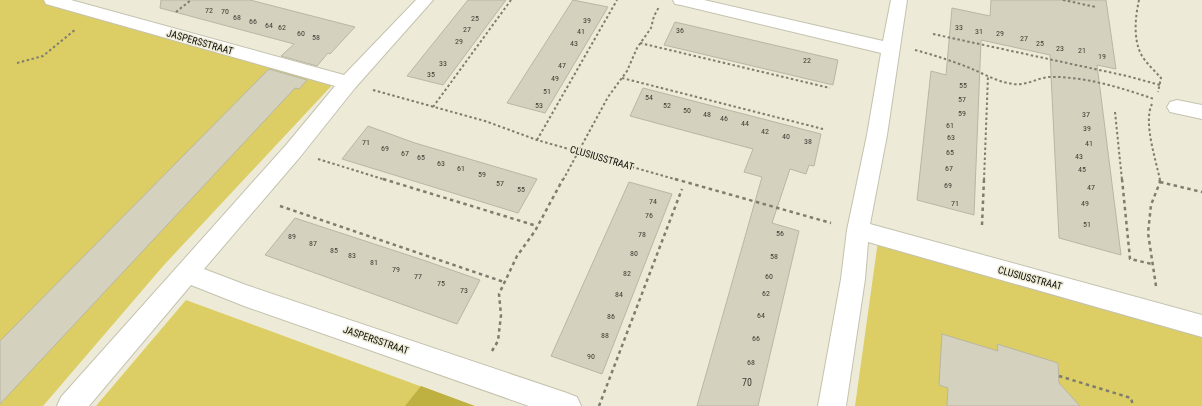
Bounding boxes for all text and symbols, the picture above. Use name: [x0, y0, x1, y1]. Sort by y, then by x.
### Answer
house number: 72: [205, 6, 213, 15]
house number: 70: [221, 7, 229, 16]
house number: 68: [233, 13, 241, 22]
house number: 25: [471, 14, 479, 23]
house number: 39: [583, 16, 591, 25]
house number: 66: [249, 17, 257, 26]
house number: 64: [265, 21, 273, 30]
house number: 62: [278, 23, 286, 32]
house number: 33: [955, 23, 963, 32]
house number: 27: [463, 25, 471, 34]
house number: 36: [676, 26, 684, 35]
street label: JASPERSSTRAAT: [166, 27, 234, 57]
house number: 41: [577, 27, 585, 36]
house number: 31: [975, 27, 983, 36]
house number: 60: [297, 29, 305, 38]
house number: 29: [996, 29, 1004, 38]
house number: 58: [312, 33, 320, 42]
house number: 27: [1020, 34, 1028, 43]
house number: 29: [455, 37, 463, 46]
house number: 43: [570, 39, 578, 48]
house number: 25: [1036, 39, 1044, 48]
house number: 23: [1056, 44, 1064, 53]
house number: 21: [1078, 46, 1086, 55]
house number: 19: [1098, 52, 1106, 61]
house number: 22: [803, 56, 811, 65]
house number: 33: [439, 59, 447, 68]
house number: 47: [558, 61, 566, 70]
house number: 35: [427, 70, 435, 79]
house number: 49: [551, 74, 559, 83]
house number: 55: [959, 81, 967, 90]
house number: 51: [543, 87, 551, 96]
house number: 54: [645, 93, 653, 102]
house number: 57: [958, 95, 966, 104]
house number: 53: [535, 101, 543, 110]
house number: 52: [663, 101, 671, 110]
house number: 50: [683, 106, 691, 115]
house number: 59: [958, 109, 966, 118]
house number: 48: [703, 110, 711, 119]
house number: 37: [1082, 110, 1090, 119]
house number: 46: [720, 114, 728, 123]
house number: 44: [741, 119, 749, 128]
house number: 61: [946, 121, 954, 130]
house number: 39: [1083, 124, 1091, 133]
house number: 42: [761, 127, 769, 136]
house number: 40: [782, 132, 790, 141]
house number: 63: [947, 133, 955, 142]
house number: 38: [804, 137, 812, 146]
house number: 71: [362, 138, 370, 147]
house number: 41: [1085, 139, 1093, 148]
house number: 69: [381, 144, 389, 153]
street label: CLUSIUSSTRAAT: [569, 144, 635, 172]
house number: 65: [946, 148, 954, 157]
house number: 67: [401, 149, 409, 158]
house number: 43: [1075, 152, 1083, 161]
house number: 65: [417, 153, 425, 162]
house number: 63: [437, 159, 445, 168]
house number: 61: [457, 164, 465, 173]
house number: 67: [945, 164, 953, 173]
house number: 45: [1078, 165, 1086, 174]
house number: 59: [478, 170, 486, 179]
house number: 57: [496, 179, 504, 188]
house number: 69: [944, 181, 952, 190]
house number: 47: [1087, 183, 1095, 192]
house number: 55: [517, 185, 525, 194]
house number: 74: [649, 197, 657, 206]
house number: 71: [951, 199, 959, 208]
house number: 49: [1081, 199, 1089, 208]
house number: 76: [645, 211, 653, 220]
house number: 51: [1083, 220, 1091, 229]
house number: 56: [776, 229, 784, 238]
house number: 78: [638, 230, 646, 239]
house number: 89: [288, 232, 296, 241]
house number: 87: [309, 239, 317, 248]
house number: 85: [330, 246, 338, 255]
house number: 80: [630, 249, 638, 258]
house number: 83: [348, 251, 356, 260]
house number: 58: [770, 252, 778, 261]
house number: 81: [370, 258, 378, 267]
street label: CLUSIUSSTRAAT: [997, 264, 1063, 292]
house number: 79: [392, 265, 400, 274]
house number: 82: [623, 269, 631, 278]
house number: 77: [414, 272, 422, 281]
house number: 60: [765, 272, 773, 281]
house number: 75: [437, 279, 445, 288]
house number: 73: [460, 286, 468, 295]
house number: 62: [762, 289, 770, 298]
house number: 84: [615, 290, 623, 299]
house number: 64: [757, 311, 765, 320]
house number: 86: [607, 312, 615, 321]
street label: JASPERSSTRAAT: [342, 324, 410, 356]
house number: 88: [601, 331, 609, 340]
house number: 66: [752, 334, 760, 343]
house number: 90: [587, 352, 595, 361]
house number: 68: [747, 358, 755, 367]
house number: 70: [742, 377, 752, 388]

